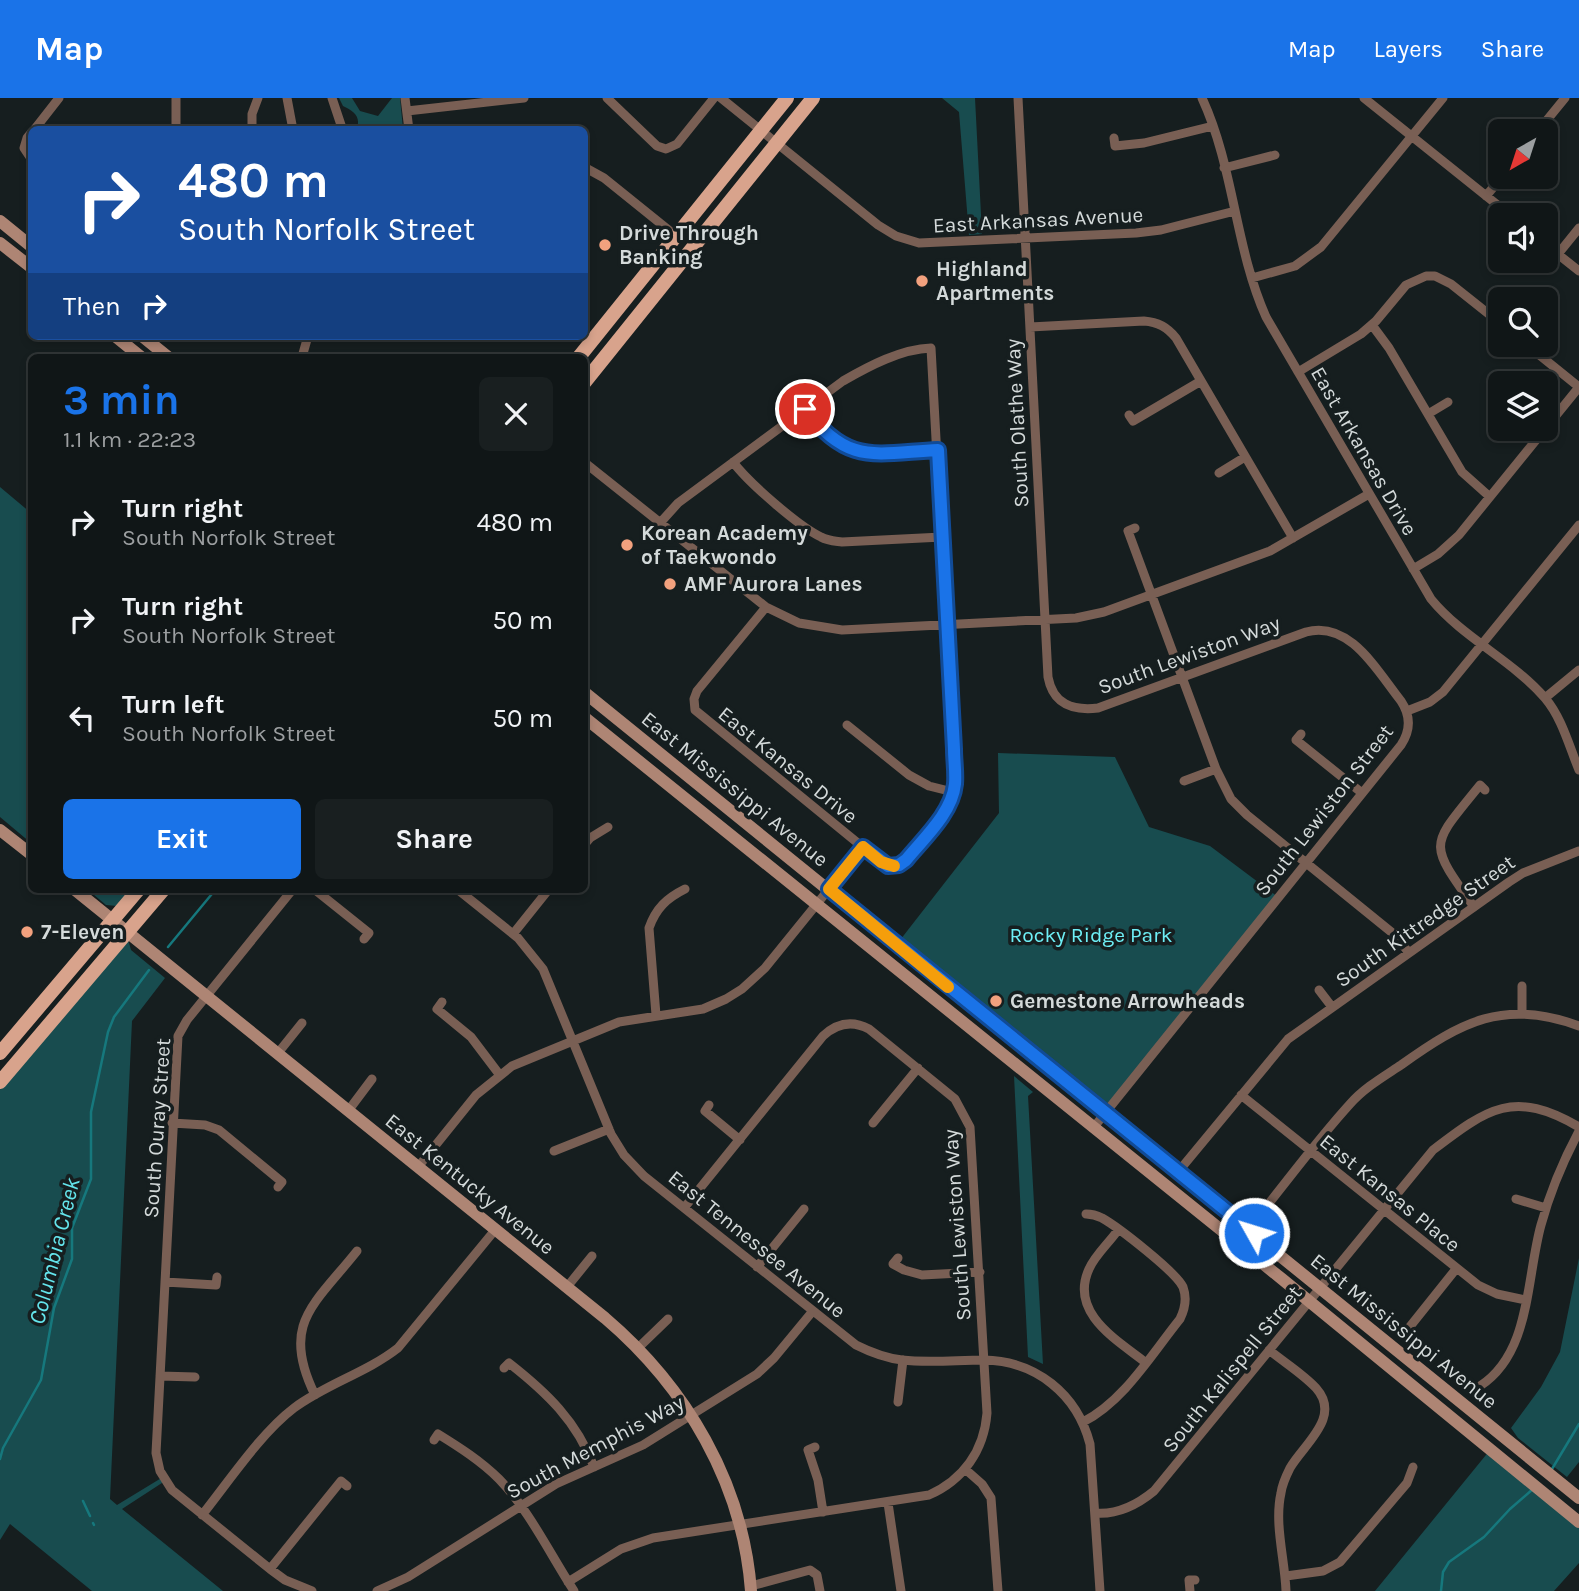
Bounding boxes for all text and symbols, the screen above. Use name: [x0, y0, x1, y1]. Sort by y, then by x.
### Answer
text: Map: [35, 30, 103, 68]
text: Map: [1288, 35, 1336, 63]
text: Layers: [1374, 35, 1443, 63]
text: Share: [1481, 35, 1544, 63]
north arrow: [1488, 119, 1558, 189]
map controls: [1488, 119, 1558, 441]
text: 480 m: [178, 152, 329, 209]
icon: right: [63, 154, 154, 245]
street label: East Arkansas Avenue: [932, 203, 1144, 237]
button: sound: [1488, 203, 1558, 273]
text: South Norfolk Street: [178, 211, 475, 248]
place label: Drive Through Banking: [619, 221, 759, 269]
marker: Drive Through Banking: [597, 237, 613, 253]
place label: Highland Apartments: [936, 257, 1054, 305]
marker: Highland Apartments: [914, 273, 930, 289]
icon: right: [135, 287, 173, 325]
button: search: [1488, 287, 1558, 357]
text: Then: [63, 291, 121, 322]
street label: South Olathe Way: [1001, 338, 1033, 508]
street label: East Arkansas Drive: [1306, 362, 1422, 540]
button: layers: [1488, 371, 1558, 441]
text: 3 min: [63, 375, 180, 425]
button: close: [479, 377, 553, 451]
pin: [775, 379, 835, 439]
icon: arrive: [786, 390, 824, 428]
text: 1.1 km · 22:23: [63, 426, 196, 453]
text: Turn right: [122, 493, 243, 524]
icon: right: [63, 503, 101, 541]
text: 480 m: [477, 507, 553, 538]
place label: Korean Academy of Taekwondo: [641, 521, 808, 569]
text: South Norfolk Street: [122, 524, 335, 551]
marker: Korean Academy of Taekwondo: [619, 537, 635, 553]
place label: AMF Aurora Lanes: [684, 572, 863, 596]
marker: AMF Aurora Lanes: [662, 576, 678, 592]
text: Turn right: [122, 591, 243, 622]
icon: right: [63, 601, 101, 639]
text: 50 m: [492, 605, 553, 636]
street label: South Lewiston Way: [1095, 611, 1284, 699]
text: South Norfolk Street: [122, 622, 335, 649]
text: Turn left: [122, 689, 224, 720]
icon: left: [63, 699, 101, 737]
street label: East Kansas Drive: [714, 702, 862, 828]
text: 50 m: [492, 703, 553, 734]
street label: East Mississippi Avenue: [637, 706, 833, 872]
text: South Norfolk Street: [122, 720, 335, 747]
street label: South Lewiston Street: [1250, 720, 1398, 900]
button: Exit: [63, 799, 301, 879]
button: Share: [315, 799, 553, 879]
street label: South Kittredge Street: [1331, 850, 1519, 992]
place label: 7-Eleven: [41, 920, 124, 944]
park label: Rocky Ridge Park: [1009, 923, 1173, 947]
marker: 7-Eleven: [19, 924, 35, 940]
place label: Gemestone Arrowheads: [1010, 989, 1245, 1013]
marker: Gemestone Arrowheads: [988, 993, 1004, 1009]
street label: South Ouray Street: [139, 1037, 175, 1219]
street label: East Kentucky Avenue: [381, 1108, 559, 1260]
street label: South Lewiston Way: [938, 1128, 976, 1322]
street label: East Kansas Place: [1315, 1129, 1465, 1257]
street label: East Tennessee Avenue: [664, 1165, 850, 1323]
water label: Columbia Creek: [23, 1175, 86, 1327]
position arrow: [1217, 1196, 1291, 1270]
street label: East Mississippi Avenue: [1306, 1248, 1502, 1414]
street label: South Kalispell Street: [1157, 1281, 1307, 1457]
street label: South Memphis Way: [502, 1390, 688, 1504]

